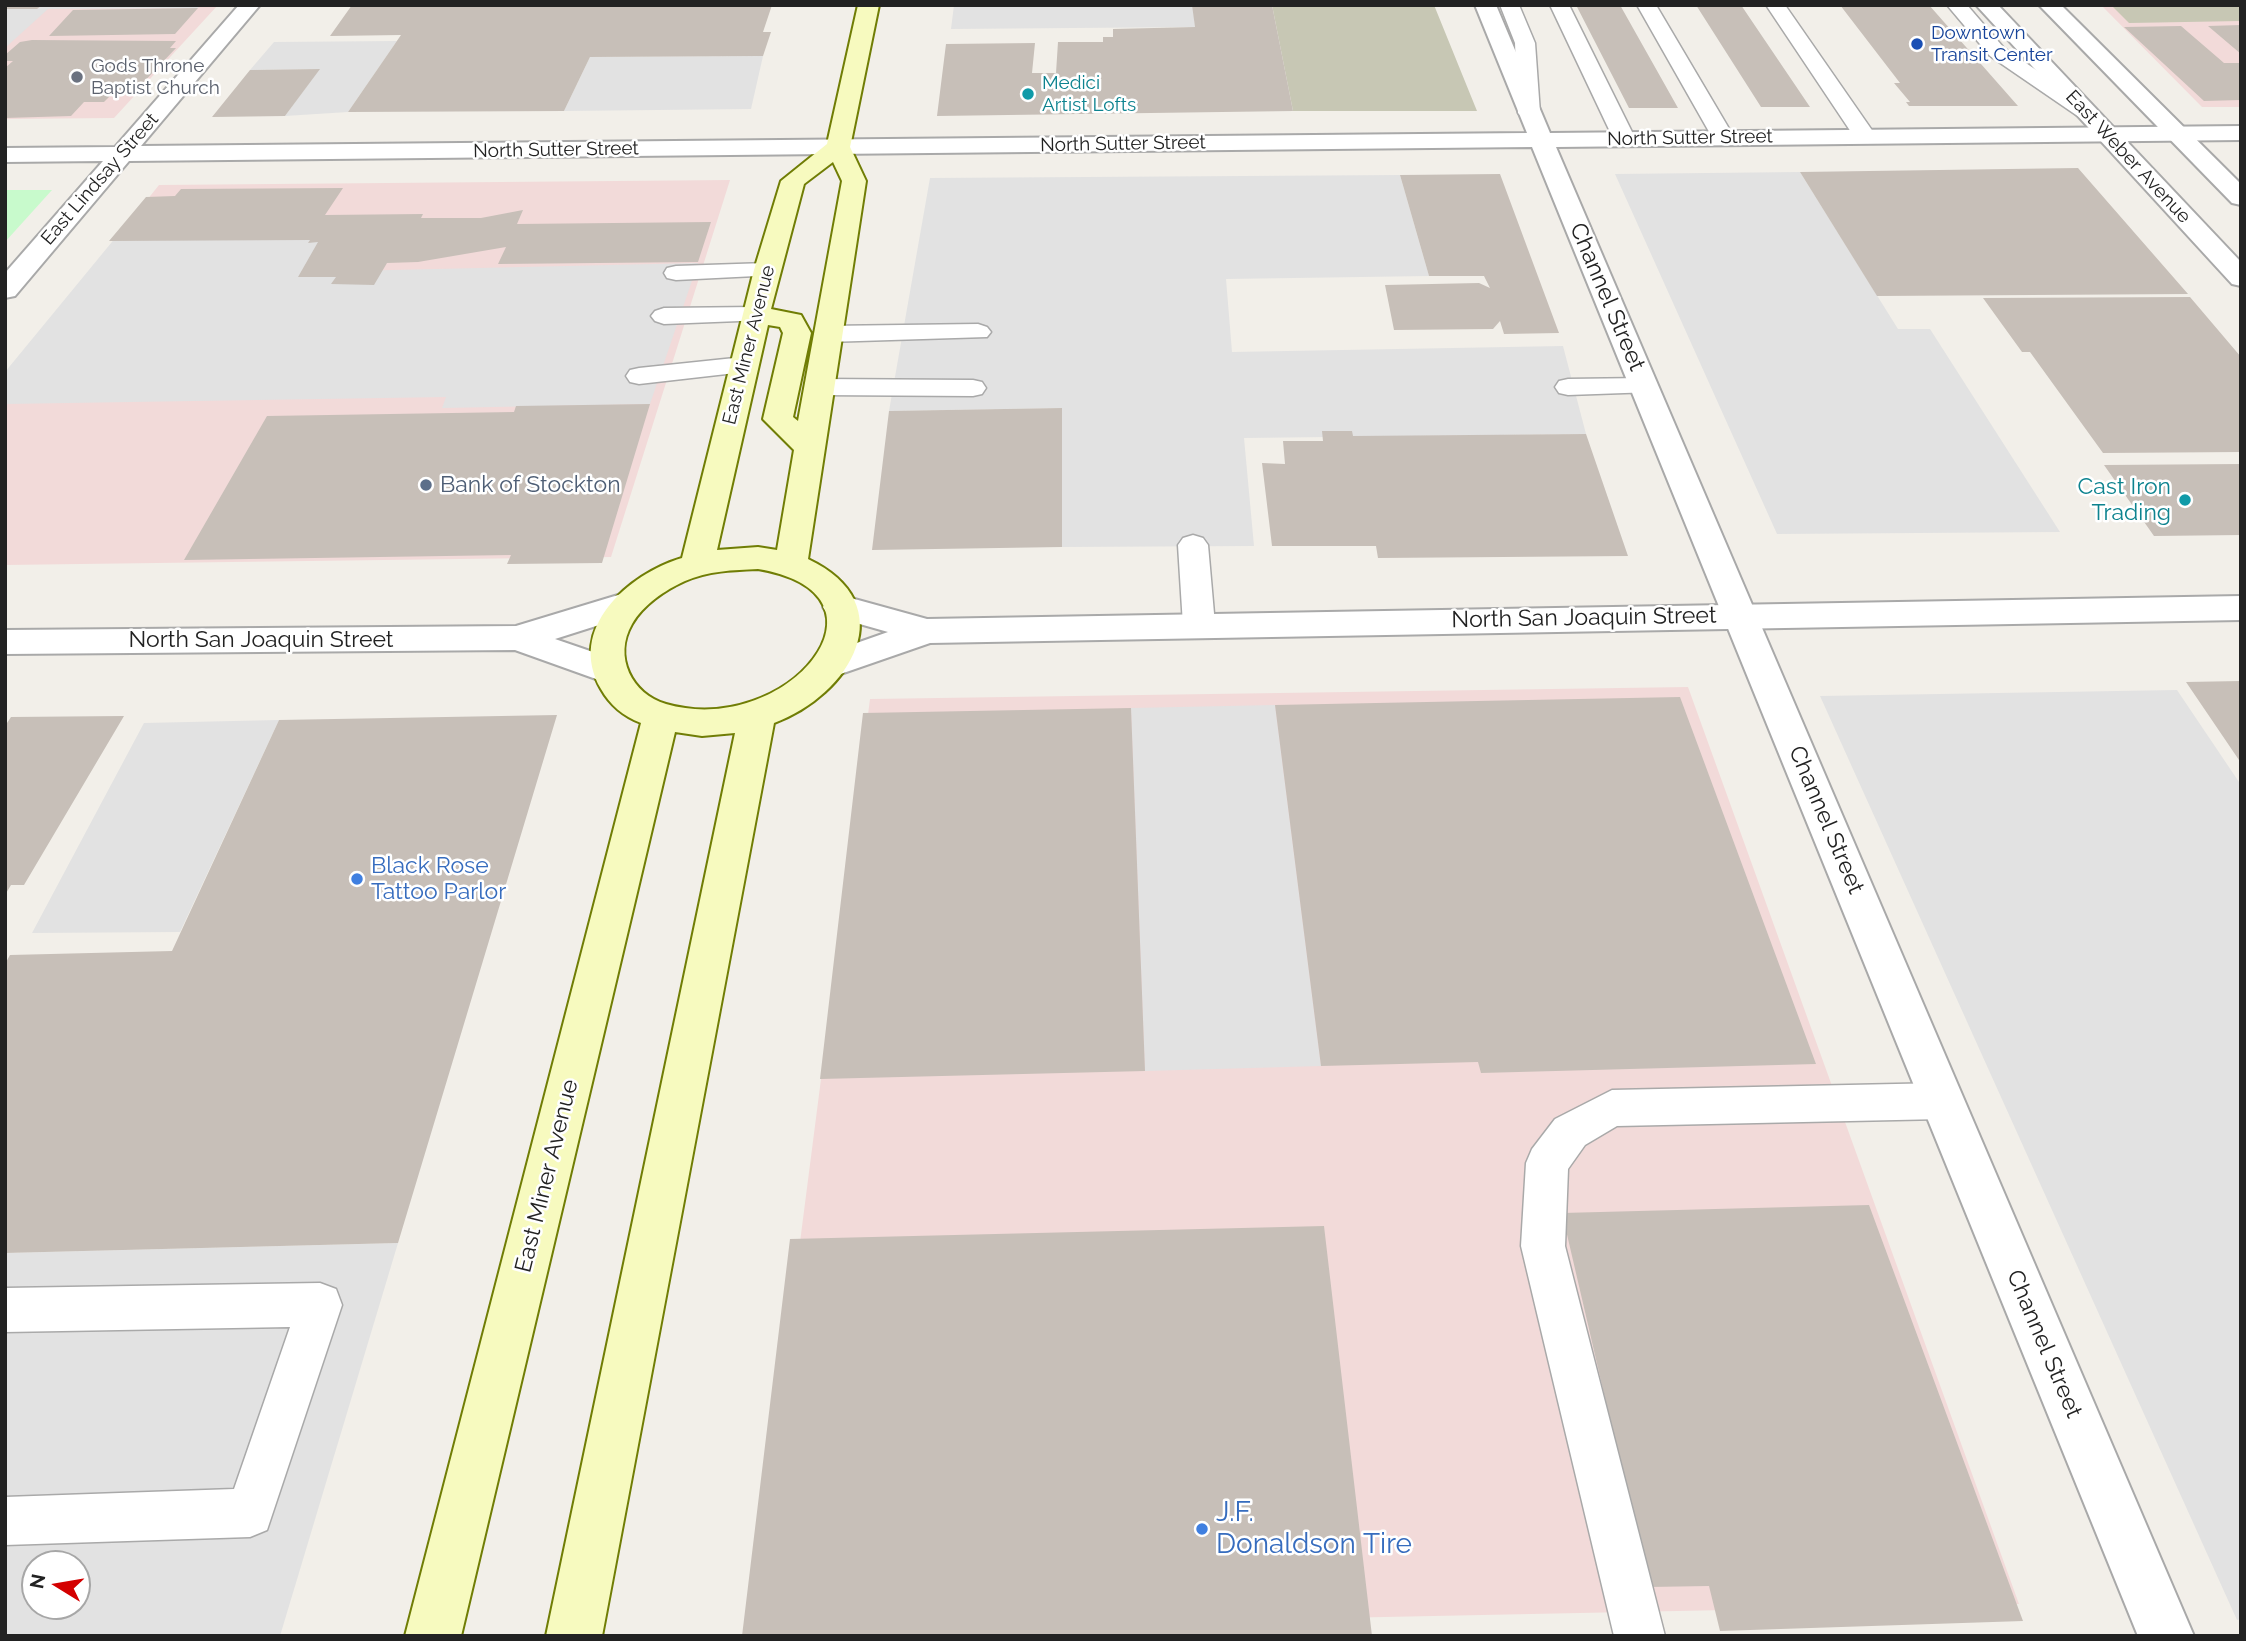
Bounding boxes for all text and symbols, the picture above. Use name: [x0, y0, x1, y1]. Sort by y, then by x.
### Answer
place label: Downtown Transit Center: [1931, 22, 2053, 66]
marker: Downtown Transit Center: [1909, 36, 1925, 52]
place label: Gods Throne Baptist Church: [91, 55, 220, 99]
marker: Gods Throne Baptist Church: [69, 69, 85, 85]
place label: Medici Artist Lofts: [1042, 72, 1136, 116]
marker: Medici Artist Lofts: [1020, 86, 1036, 102]
street label: East Weber Avenue: [2061, 86, 2195, 228]
street label: East Lindsay Street: [36, 108, 164, 250]
street label: North Sutter Street: [1607, 125, 1773, 151]
street label: North Sutter Street: [1040, 131, 1206, 157]
street label: North Sutter Street: [473, 137, 639, 163]
street label: Channel Street: [1563, 219, 1651, 375]
street label: East Miner Avenue: [718, 263, 780, 427]
place label: Bank of Stockton: [440, 471, 621, 499]
place label: Cast Iron Trading: [2078, 473, 2171, 527]
marker: Bank of Stockton: [418, 477, 434, 493]
marker: Cast Iron Trading: [2177, 492, 2193, 508]
street label: North San Joaquin Street: [1451, 602, 1717, 634]
street label: North San Joaquin Street: [128, 626, 394, 654]
street label: Channel Street: [1782, 742, 1870, 898]
place label: Black Rose Tattoo Parlor: [371, 852, 506, 906]
marker: Black Rose Tattoo Parlor: [349, 871, 365, 887]
street label: East Miner Avenue: [510, 1077, 584, 1275]
street label: Channel Street: [2000, 1266, 2088, 1422]
place label: J.F. Donaldson Tire: [1216, 1496, 1412, 1562]
marker: J.F. Donaldson Tire: [1194, 1521, 1210, 1537]
north arrow: [21, 1550, 91, 1620]
text: N: [25, 1572, 50, 1591]

